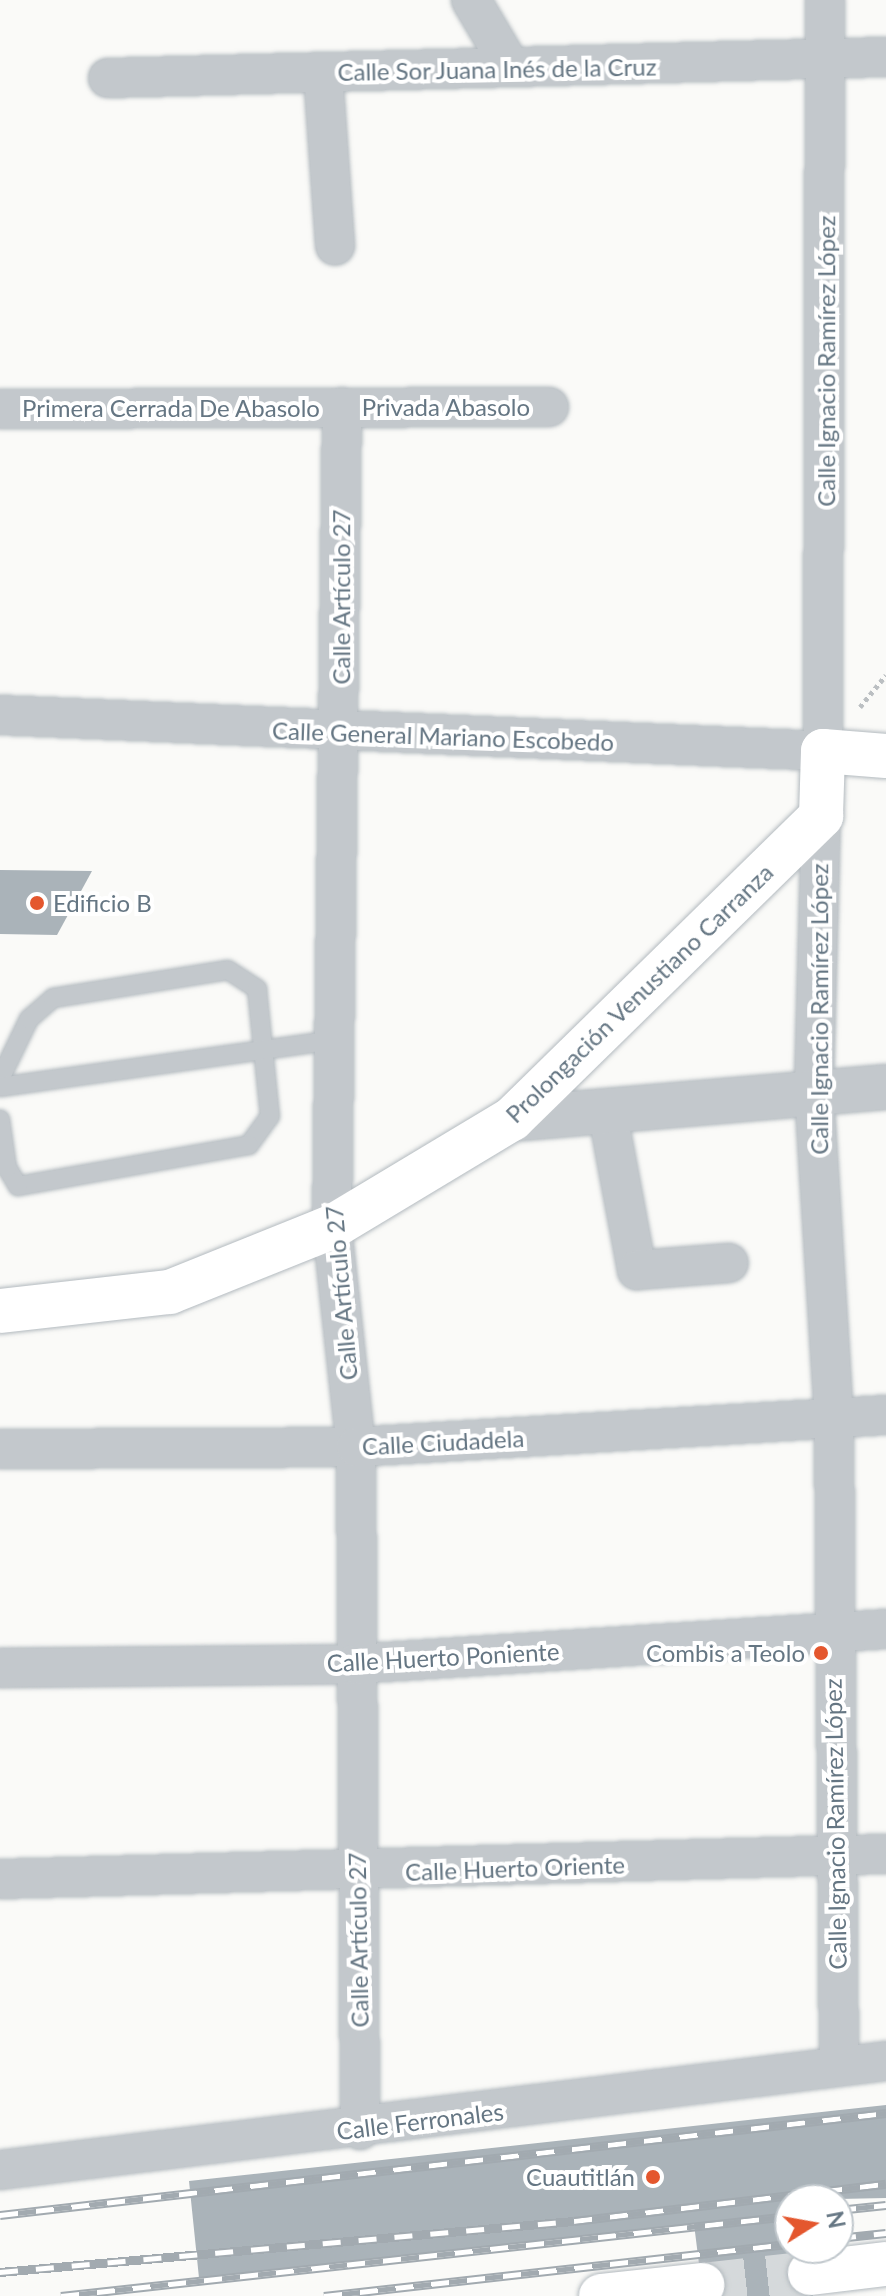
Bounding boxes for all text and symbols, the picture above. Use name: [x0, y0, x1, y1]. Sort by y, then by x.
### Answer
street label: Calle Sor Juana Inés de la Cruz: [337, 52, 657, 86]
street label: Calle Ignacio Ramírez López: [812, 215, 840, 507]
street label: Privada Abasolo: [361, 393, 531, 421]
street label: Primera Cerrada De Abasolo: [22, 394, 320, 422]
street label: Calle Artículo 27: [327, 509, 355, 685]
street label: Calle General Mariano Escobedo: [272, 716, 614, 756]
street label: Prolongación Venustiano Carranza: [499, 857, 779, 1129]
street label: Calle Ignacio Ramírez López: [805, 863, 833, 1155]
place label: Edificio B: [53, 889, 152, 917]
marker: Edificio B: [28, 894, 46, 912]
street label: Calle Artículo 27: [319, 1204, 363, 1382]
street label: Calle Ciudadela: [361, 1423, 525, 1461]
street label: Calle Huerto Poniente: [326, 1637, 560, 1677]
place label: Combis a Teolo: [645, 1639, 805, 1667]
marker: Combis a Teolo: [812, 1644, 830, 1662]
street label: Calle Ignacio Ramírez López: [818, 1678, 852, 1970]
street label: Calle Huerto Oriente: [405, 1850, 625, 1886]
street label: Calle Artículo 27: [342, 1852, 374, 2028]
street label: Calle Ferronales: [335, 2096, 505, 2146]
place label: Cuautitlán: [526, 2163, 635, 2191]
marker: Cuautitlán: [642, 2166, 664, 2188]
north arrow: [774, 2184, 854, 2264]
text: N: [821, 2209, 851, 2231]

